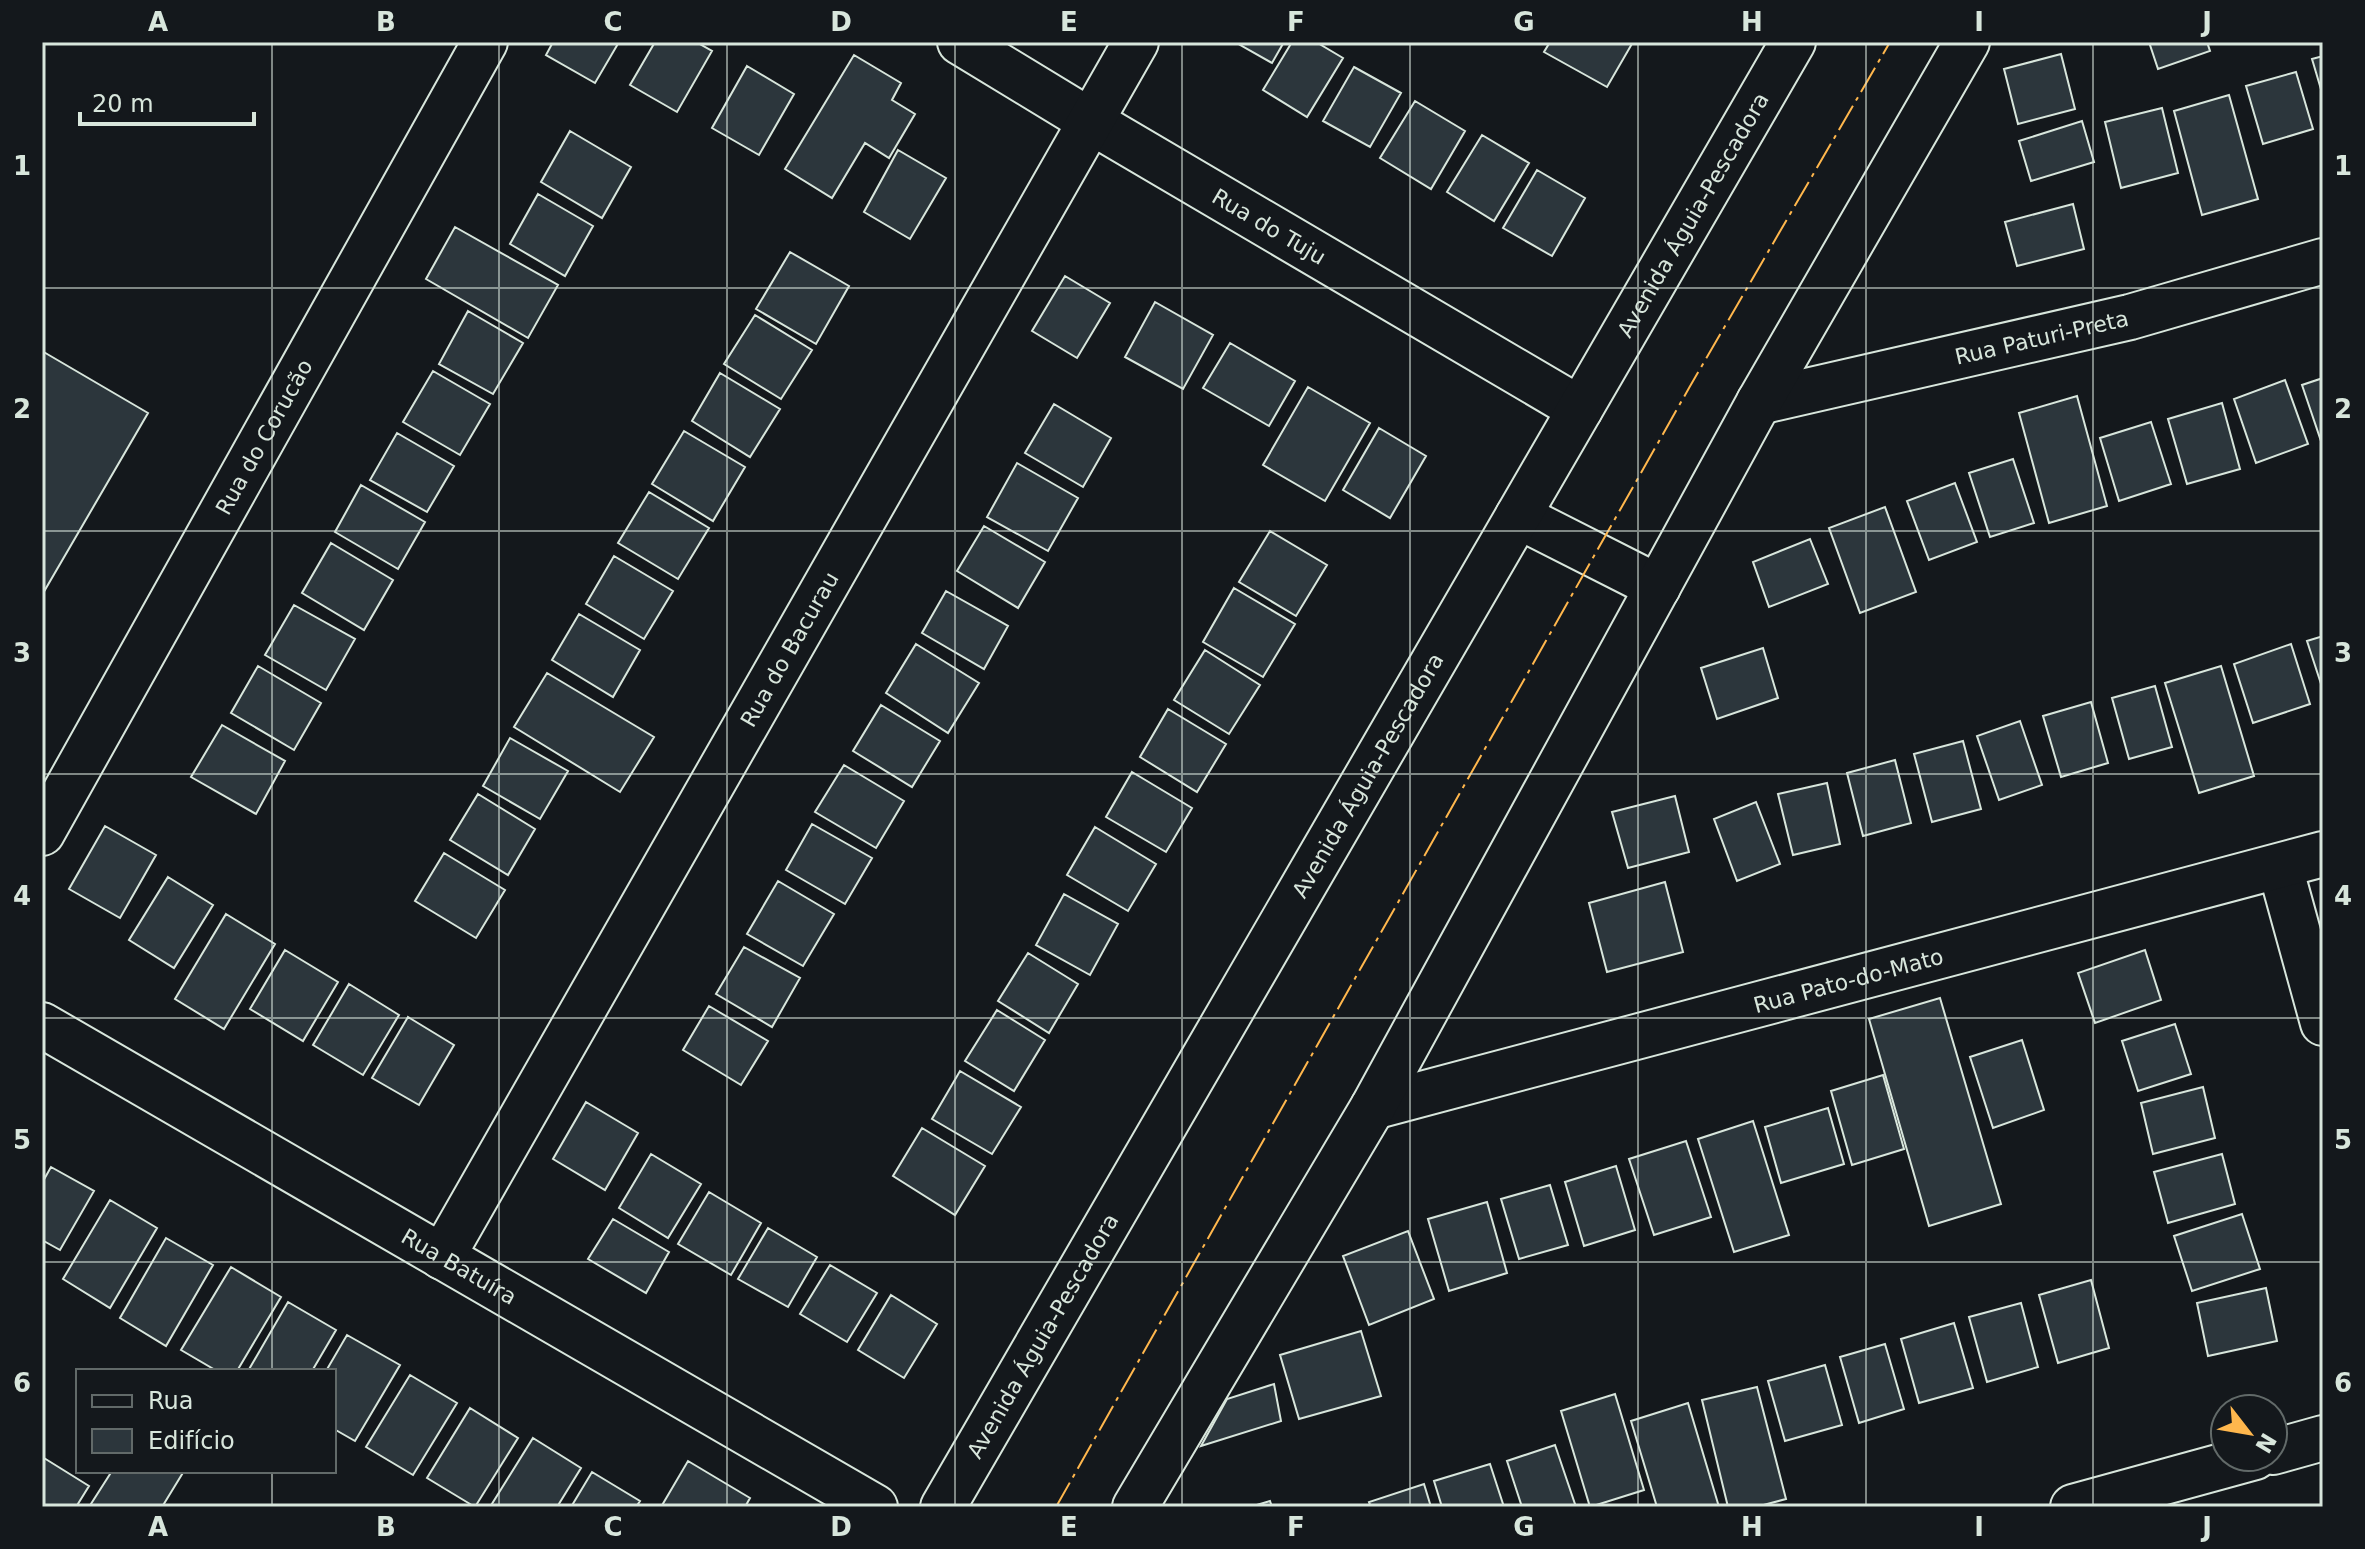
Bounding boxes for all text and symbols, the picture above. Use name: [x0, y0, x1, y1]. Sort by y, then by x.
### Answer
text: A: [148, 7, 168, 37]
text: B: [376, 7, 396, 37]
text: C: [603, 7, 623, 37]
text: D: [830, 7, 852, 37]
text: E: [1060, 7, 1078, 37]
text: F: [1287, 7, 1305, 37]
text: G: [1513, 7, 1535, 37]
text: H: [1741, 7, 1763, 37]
text: I: [1974, 7, 1984, 37]
text: J: [2200, 7, 2212, 37]
scale bar: [80, 76, 254, 126]
street label: Avenida Águia-Pescadora: [1612, 88, 1773, 341]
text: 20 m: [92, 90, 154, 118]
text: 1: [13, 151, 31, 181]
text: 1: [2334, 151, 2352, 181]
street label: Rua do Tuju: [1208, 183, 1330, 269]
street label: Rua Paturi-Preta: [1952, 305, 2131, 369]
street label: Rua do Corucão: [210, 355, 317, 519]
text: 2: [13, 394, 31, 424]
text: 2: [2334, 394, 2352, 424]
street label: Rua do Bacurau: [735, 567, 843, 731]
text: 3: [13, 638, 31, 668]
text: 3: [2334, 638, 2352, 668]
street label: Avenida Águia-Pescadora: [1287, 649, 1448, 902]
text: 4: [13, 881, 31, 911]
text: 4: [2334, 881, 2352, 911]
street label: Rua Pato-do-Mato: [1751, 943, 1946, 1018]
text: 5: [13, 1125, 31, 1155]
text: 5: [2334, 1125, 2352, 1155]
street label: Avenida Águia-Pescadora: [962, 1209, 1123, 1462]
street label: Rua Batuíra: [397, 1223, 521, 1309]
text: 6: [13, 1368, 31, 1398]
text: 6: [2334, 1368, 2352, 1398]
legend: [76, 1369, 336, 1473]
text: Rua: [148, 1387, 194, 1415]
north arrow: [2209, 1393, 2289, 1473]
text: Edifício: [148, 1427, 235, 1455]
text: N: [2250, 1429, 2281, 1457]
text: A: [148, 1512, 168, 1542]
text: B: [376, 1512, 396, 1542]
text: C: [603, 1512, 623, 1542]
text: D: [830, 1512, 852, 1542]
text: E: [1060, 1512, 1078, 1542]
text: F: [1287, 1512, 1305, 1542]
text: G: [1513, 1512, 1535, 1542]
text: H: [1741, 1512, 1763, 1542]
text: I: [1974, 1512, 1984, 1542]
text: J: [2200, 1512, 2212, 1542]

